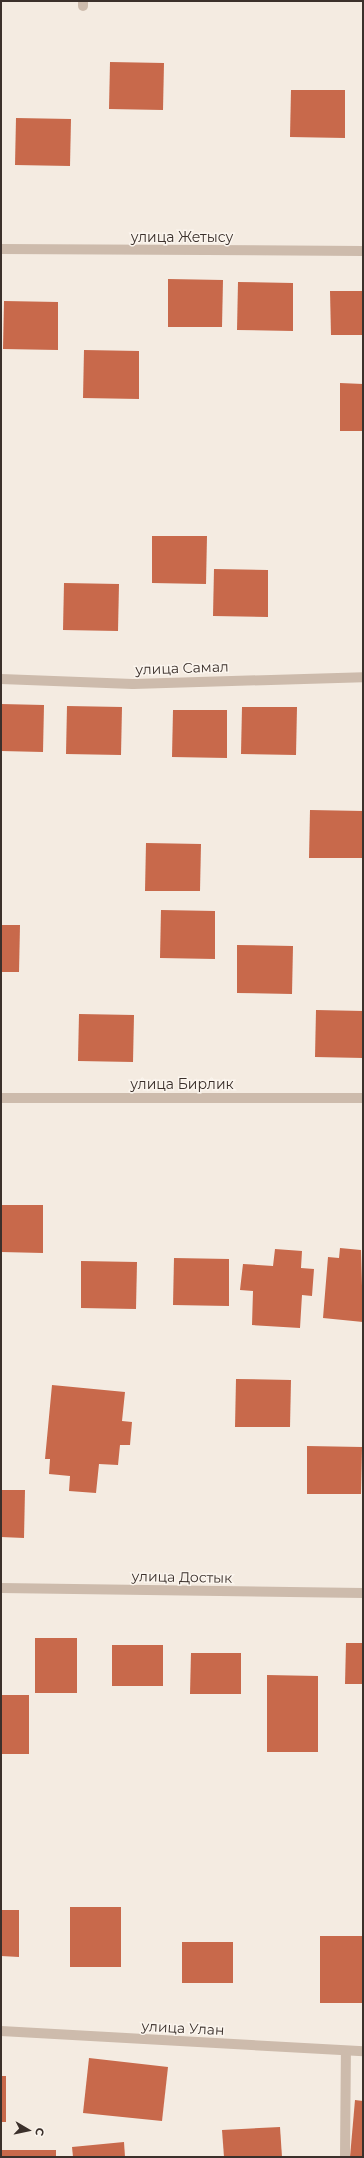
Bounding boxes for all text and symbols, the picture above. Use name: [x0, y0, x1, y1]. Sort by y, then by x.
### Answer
street label: улица Жетысу: [131, 229, 233, 245]
street label: улица Самал: [135, 658, 229, 678]
street label: улица Бирлик: [130, 1076, 234, 1092]
street label: улица Достык: [132, 1568, 232, 1586]
street label: улица Улан: [141, 2017, 225, 2039]
north arrow: [8, 2110, 48, 2150]
text: С: [32, 2127, 47, 2137]

